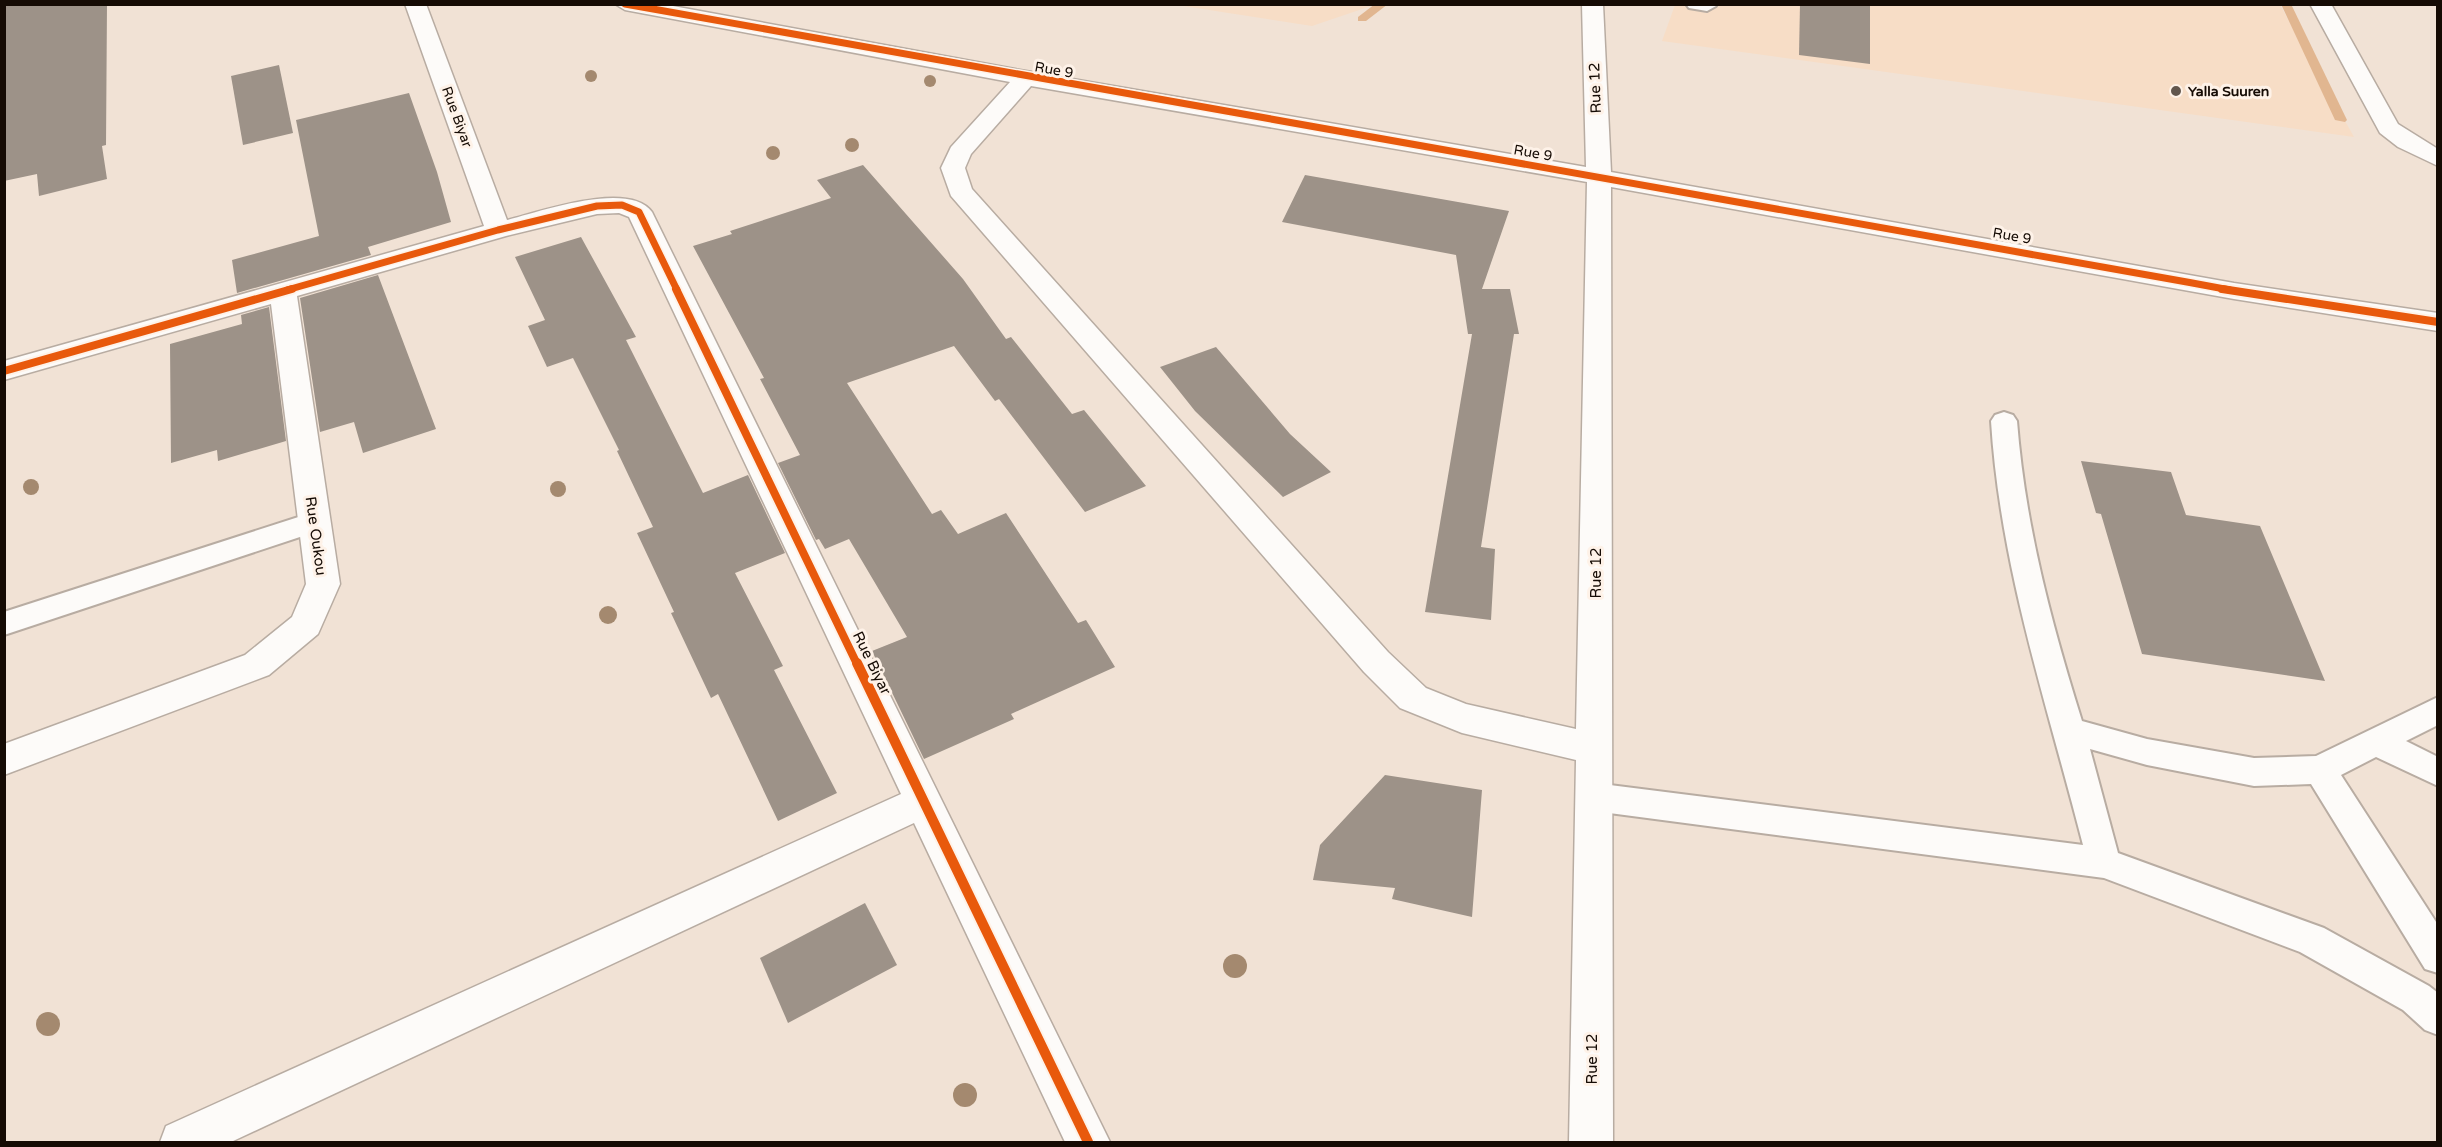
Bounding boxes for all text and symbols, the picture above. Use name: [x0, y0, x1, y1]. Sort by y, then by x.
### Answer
street label: Rue 9: [1033, 58, 1075, 82]
street label: Rue 12: [1585, 62, 1605, 114]
place label: Yalla Suuren: [2188, 83, 2269, 100]
street label: Rue Biyar: [438, 84, 476, 150]
marker: Yalla Suuren: [2169, 84, 2183, 98]
street label: Rue 9: [1512, 141, 1554, 165]
street label: Rue 9: [1991, 224, 2033, 248]
street label: Rue Oukou: [302, 495, 330, 577]
street label: Rue 12: [1587, 547, 1605, 599]
street label: Rue Biyar: [849, 628, 895, 698]
street label: Rue 12: [1583, 1033, 1601, 1085]

